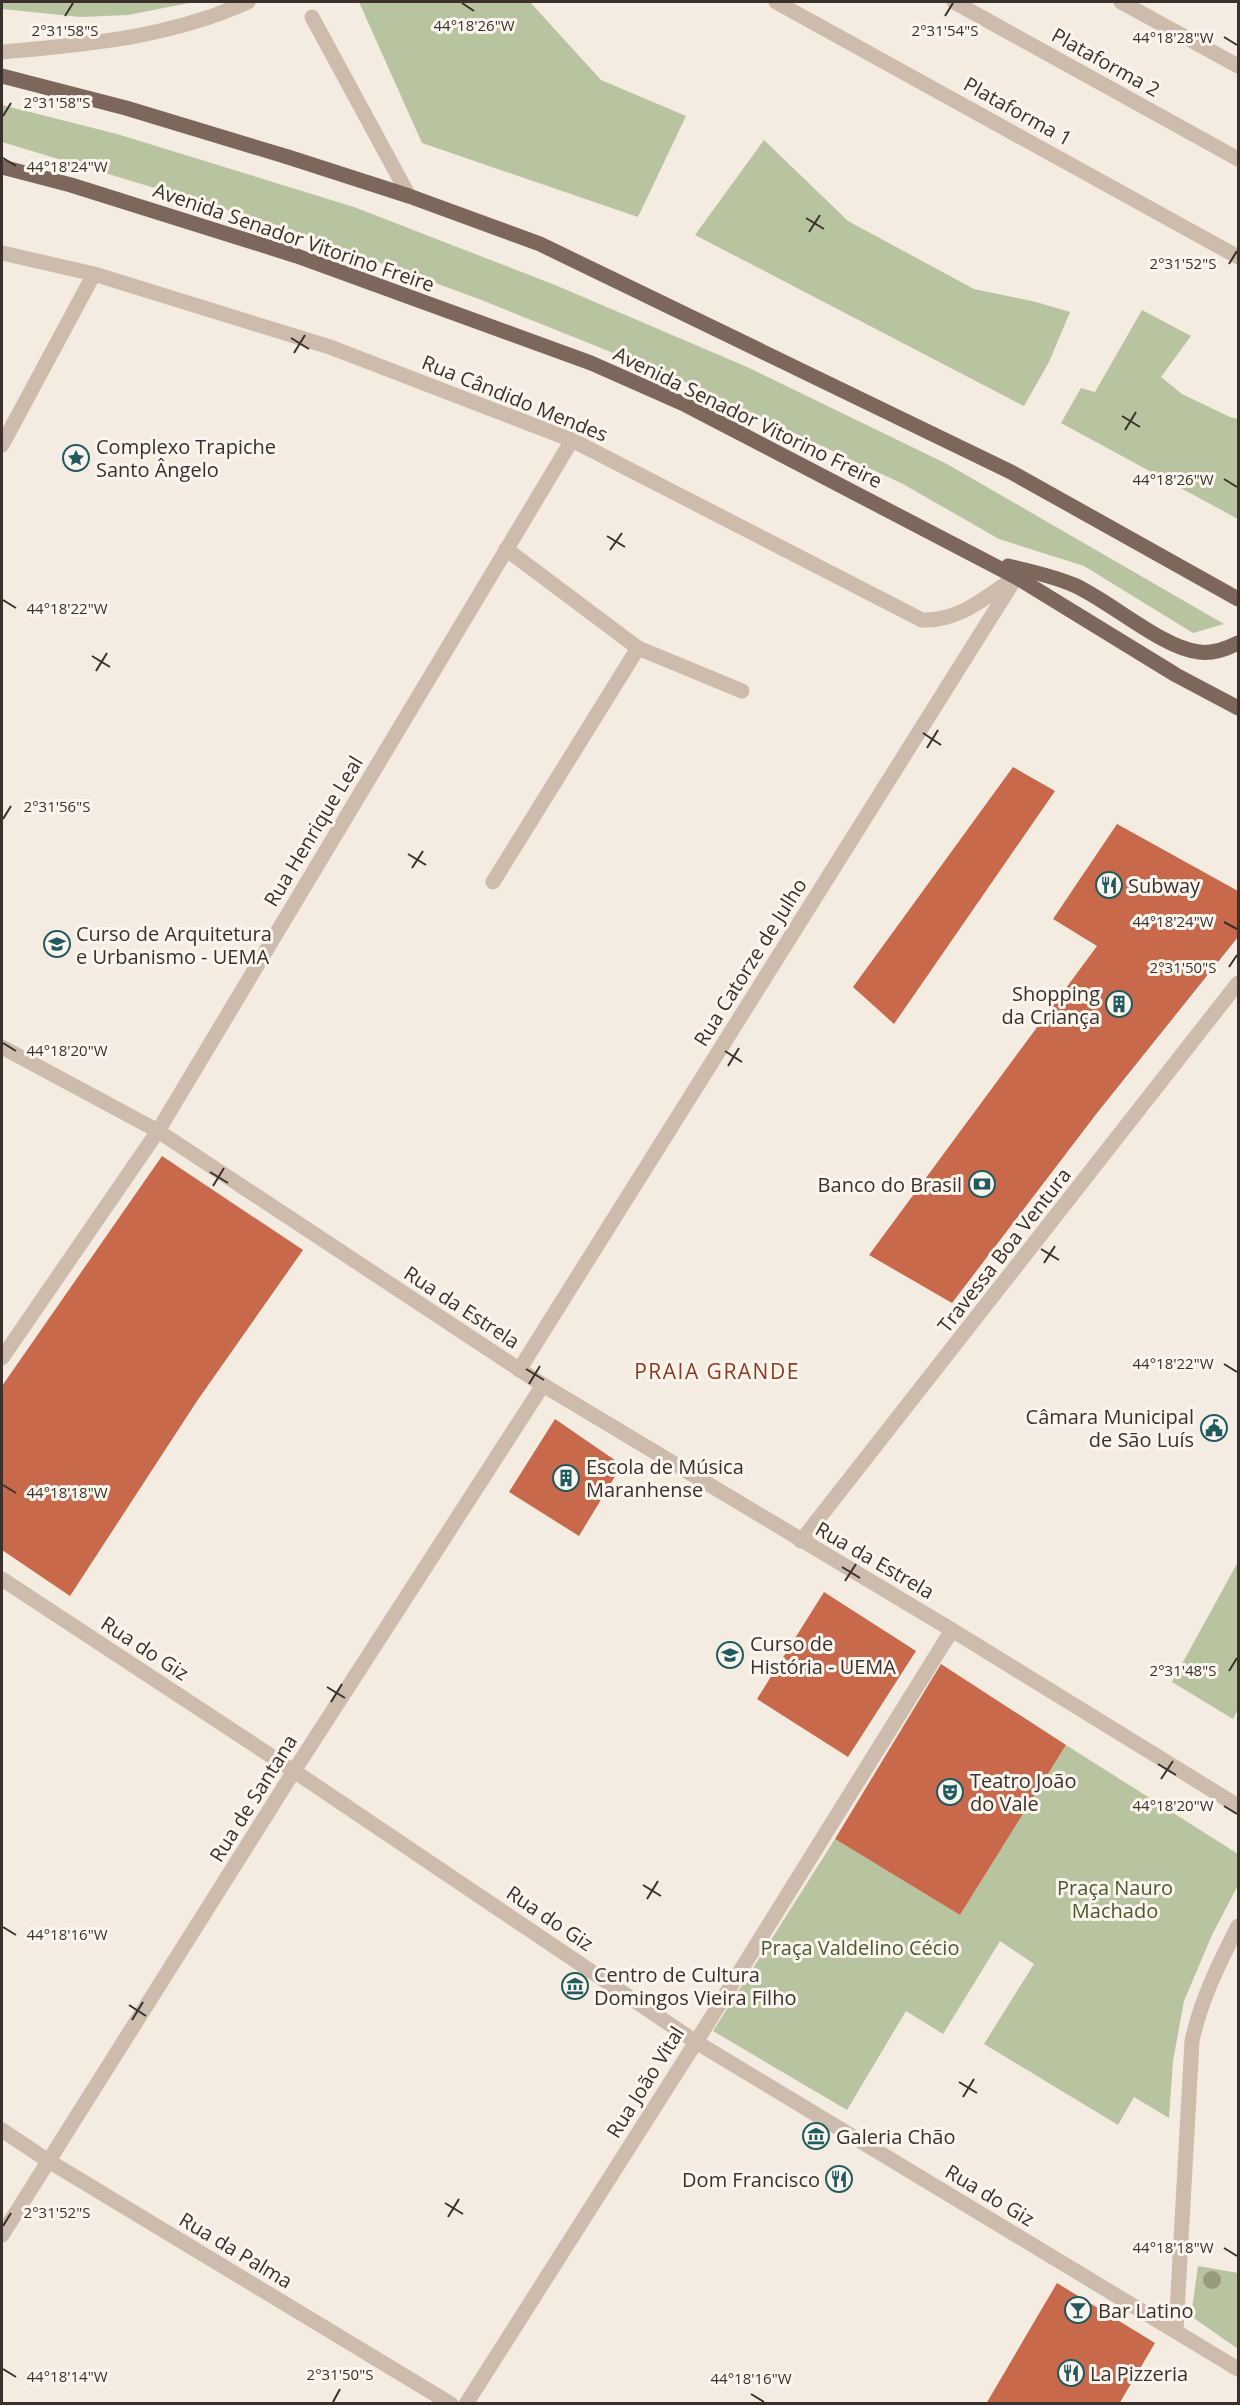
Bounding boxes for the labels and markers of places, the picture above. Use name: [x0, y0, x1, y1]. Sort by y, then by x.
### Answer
place label: Complexo Trapiche Santo Ângelo: [96, 433, 276, 483]
place icon: Complexo Trapiche Santo Ângelo: [61, 443, 91, 473]
restaurant icon: Subway: [1094, 870, 1124, 900]
place label: Subway: [1128, 872, 1201, 899]
place label: Curso de Arquitetura e Urbanismo - UEMA: [76, 920, 272, 970]
school or university icon: Curso de Arquitetura e Urbanismo - UEMA: [42, 929, 72, 959]
place label: Shopping da Criança: [1002, 980, 1100, 1030]
building icon: Shopping da Criança: [1104, 989, 1134, 1019]
bank icon: Banco do Brasil: [967, 1169, 997, 1199]
place label: Banco do Brasil: [818, 1171, 962, 1198]
place label: Câmara Municipal de São Luís: [1026, 1403, 1194, 1453]
public building icon: Câmara Municipal de São Luís: [1199, 1413, 1229, 1443]
place label: Escola de Música Maranhense: [586, 1453, 744, 1503]
building icon: Escola de Música Maranhense: [551, 1463, 581, 1493]
place label: Curso de História - UEMA: [750, 1630, 896, 1680]
school or university icon: Curso de História - UEMA: [715, 1640, 745, 1670]
place label: Teatro João do Vale: [970, 1767, 1076, 1817]
theatre icon: Teatro João do Vale: [935, 1777, 965, 1807]
place label: Centro de Cultura Domingos Vieira Filho: [594, 1961, 796, 2011]
museum icon: Centro de Cultura Domingos Vieira Filho: [560, 1971, 590, 2001]
museum icon: Galeria Chão: [801, 2121, 831, 2151]
place label: Galeria Chão: [836, 2123, 955, 2150]
restaurant icon: Dom Francisco: [824, 2164, 854, 2194]
place label: Dom Francisco: [682, 2166, 820, 2193]
bar icon: Bar Latino: [1063, 2295, 1093, 2325]
place label: Bar Latino: [1098, 2297, 1193, 2324]
restaurant icon: La Pizzeria: [1056, 2358, 1086, 2388]
place label: La Pizzeria: [1090, 2360, 1188, 2387]

